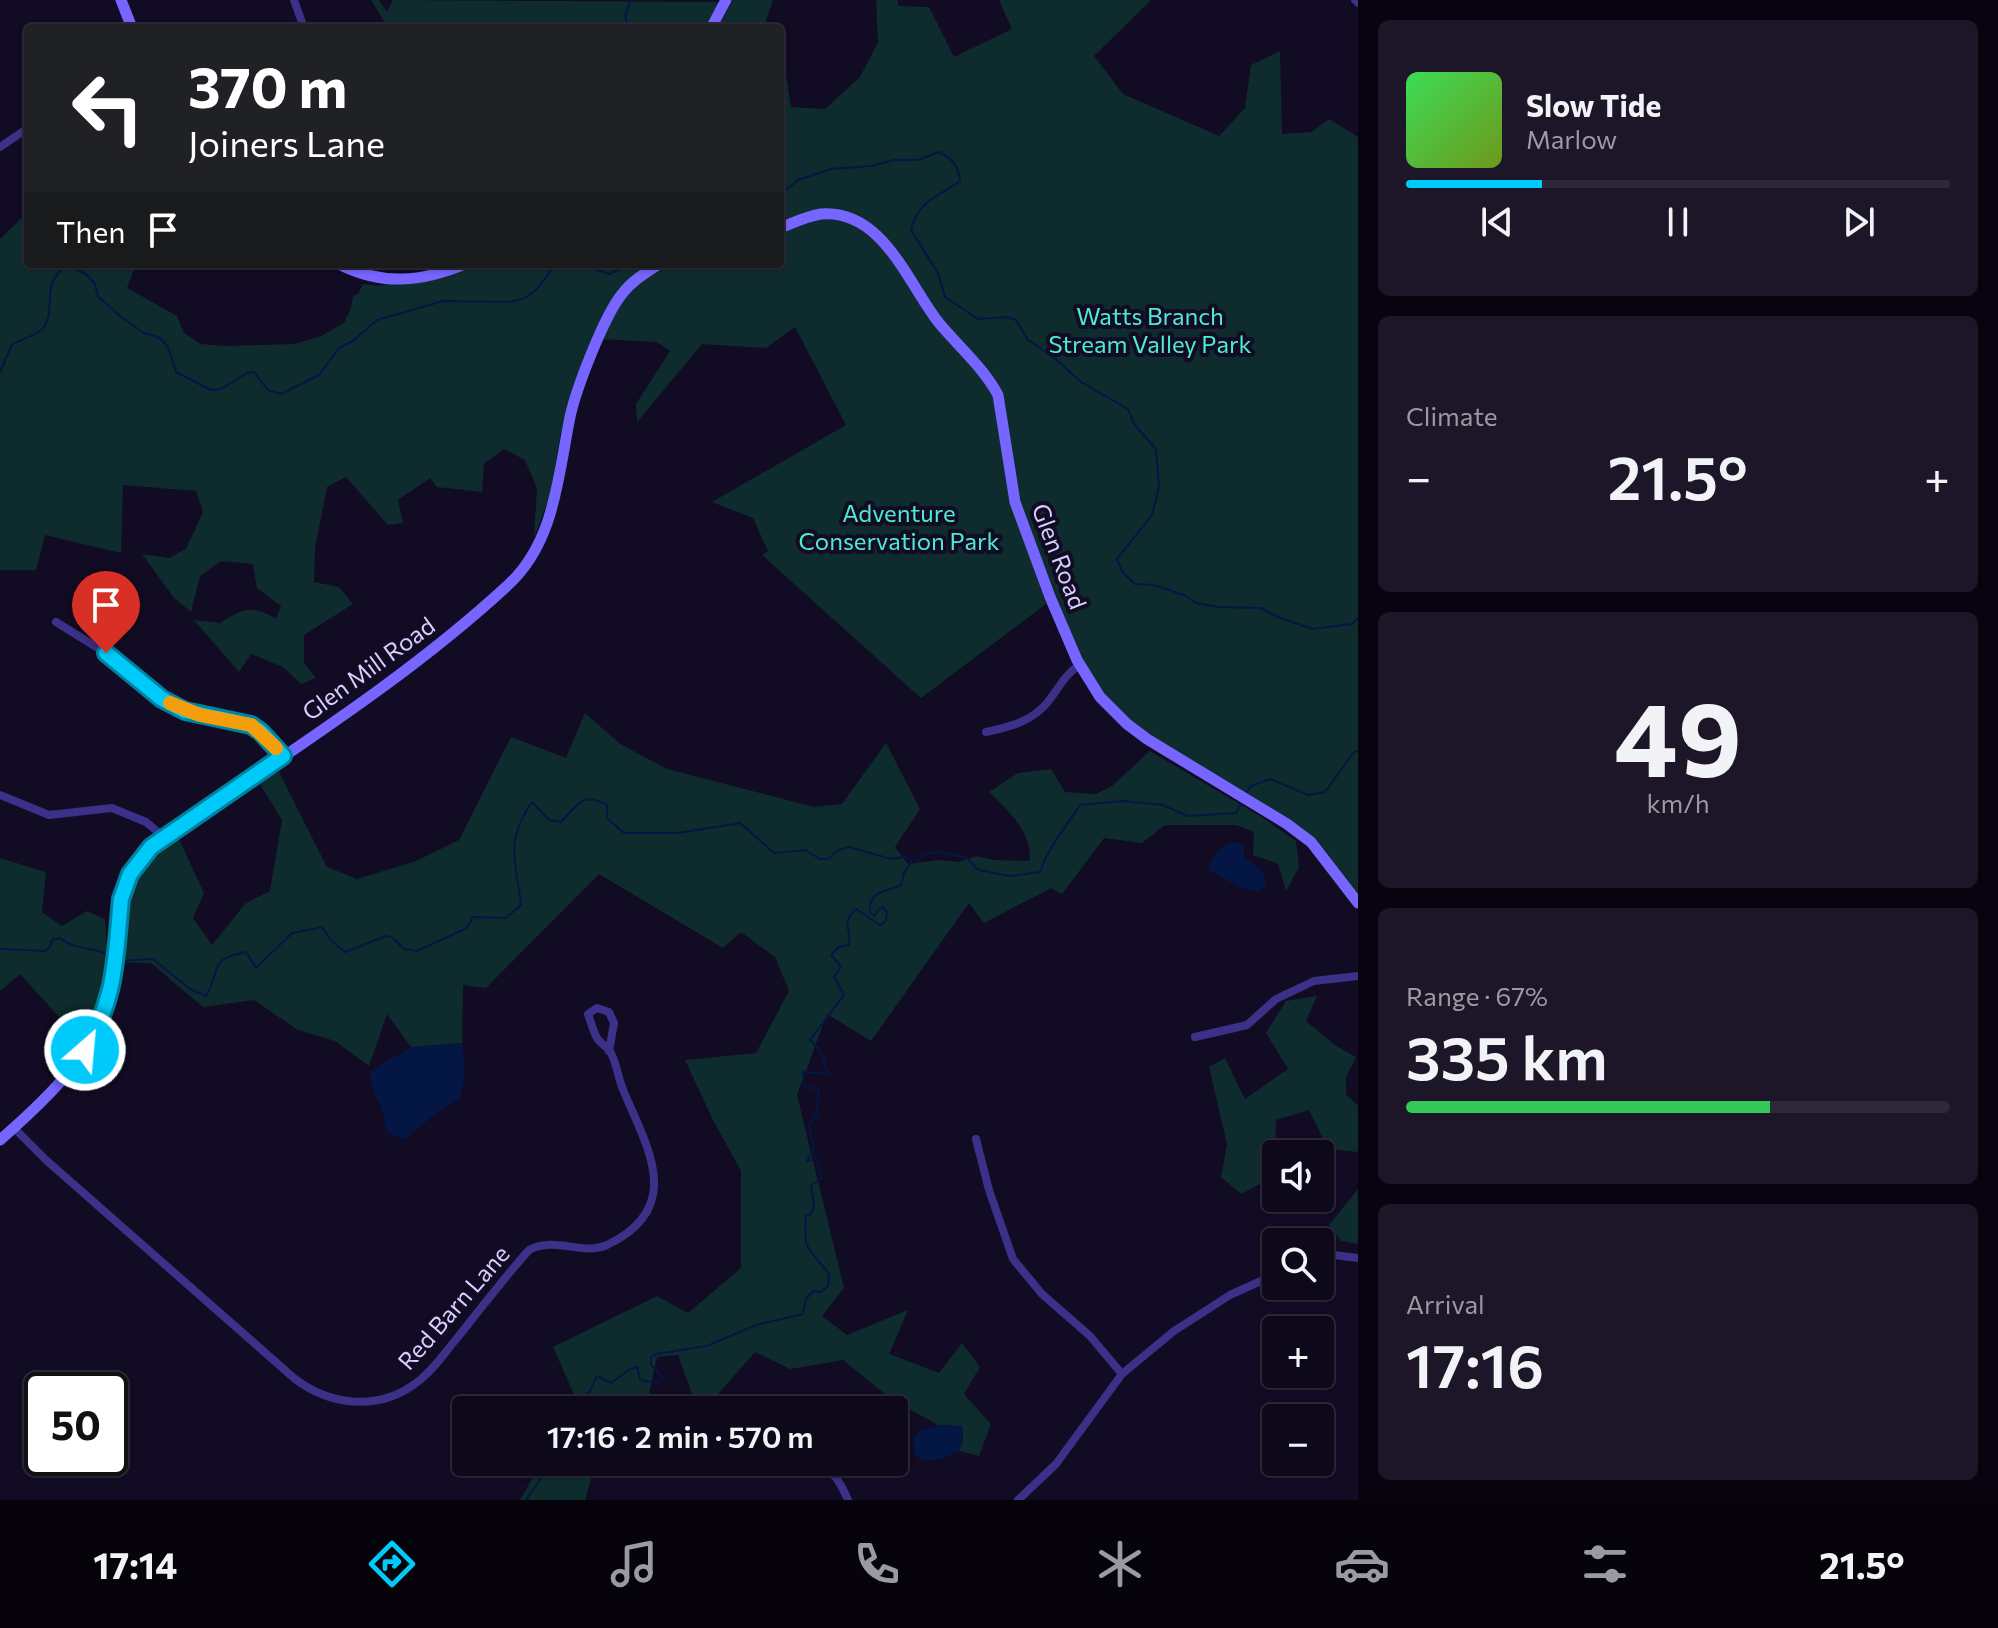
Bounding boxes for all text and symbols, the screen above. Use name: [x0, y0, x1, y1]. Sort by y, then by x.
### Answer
text: 370 m: [188, 51, 347, 120]
icon: left: [56, 56, 160, 160]
text: Slow Tide: [1526, 86, 1661, 123]
text: Joiners Lane: [188, 120, 385, 164]
text: Marlow: [1526, 123, 1617, 154]
icon: previous: [1475, 200, 1519, 244]
icon: pause: [1656, 200, 1700, 244]
icon: next: [1837, 200, 1881, 244]
icon: arrive: [141, 208, 185, 252]
text: Then: [56, 212, 125, 249]
park label: Watts Branch Stream Valley Park: [1048, 301, 1252, 358]
text: Climate: [1406, 400, 1498, 431]
text: 21.5°: [1607, 439, 1748, 512]
text: −: [1406, 449, 1431, 503]
text: +: [1924, 449, 1950, 503]
park label: Adventure Conservation Park: [798, 498, 1000, 555]
street label: Glen Road: [1027, 499, 1093, 613]
pin: [72, 571, 140, 653]
icon: arrive: [84, 583, 128, 627]
street label: Glen Mill Road: [296, 610, 440, 726]
text: 49: [1614, 671, 1742, 798]
text: km/h: [1646, 787, 1710, 818]
text: Range · 67%: [1406, 980, 1548, 1011]
position arrow: [43, 1008, 127, 1092]
text: 335 km: [1406, 1019, 1608, 1092]
map controls: [1262, 1140, 1334, 1476]
button: sound: [1262, 1140, 1334, 1212]
button: search: [1262, 1228, 1334, 1300]
street label: Red Barn Lane: [391, 1239, 515, 1375]
text: Arrival: [1406, 1288, 1485, 1319]
button: +: [1262, 1316, 1334, 1388]
text: 17:16: [1406, 1327, 1544, 1400]
speed limit sign: 50: [24, 1372, 128, 1476]
button: −: [1262, 1404, 1334, 1476]
text: 17:16 · 2 min · 570 m: [547, 1417, 813, 1454]
icon: directions: [364, 1536, 420, 1592]
icon: music: [606, 1536, 662, 1592]
icon: phone: [849, 1536, 905, 1592]
icon: climate: [1092, 1536, 1148, 1592]
icon: car: [1334, 1536, 1390, 1592]
icon: filters: [1577, 1536, 1633, 1592]
text: 17:14: [93, 1542, 177, 1586]
text: 21.5°: [1819, 1542, 1905, 1586]

